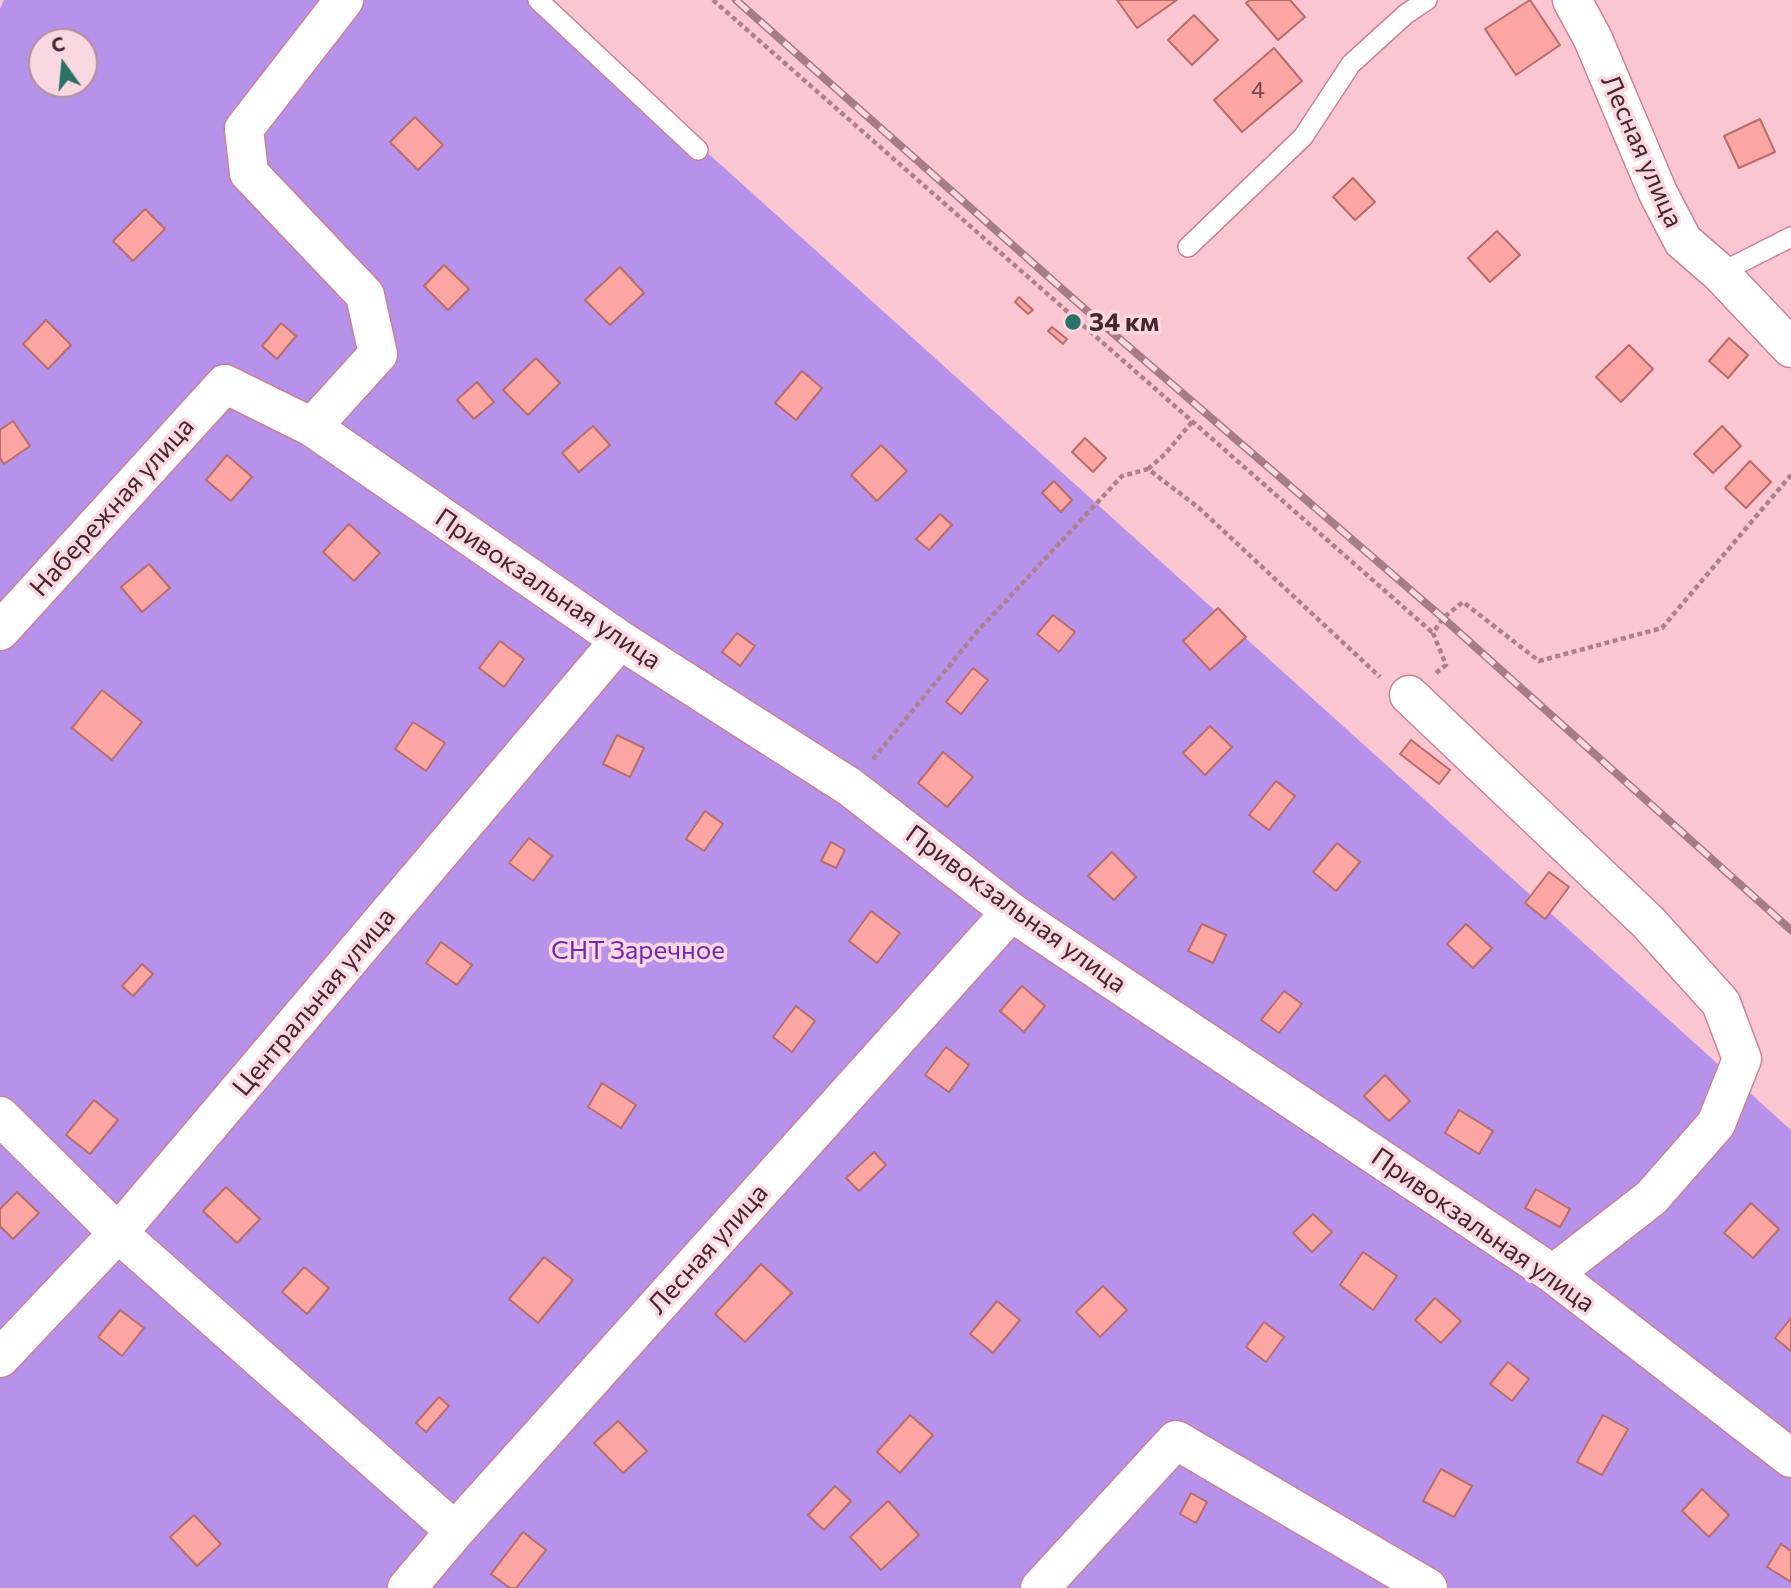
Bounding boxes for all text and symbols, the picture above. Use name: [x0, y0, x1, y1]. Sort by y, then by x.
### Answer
north arrow: [28, 28, 98, 98]
text: С: [49, 31, 67, 57]
street label: Лесная улица: [1594, 70, 1690, 232]
house number: 4: [1251, 76, 1265, 104]
place label: 34 км: [1089, 306, 1159, 338]
marker: 34 км: [1063, 312, 1083, 332]
street label: Набережная улица: [23, 411, 201, 603]
street label: Привокзальная улица: [429, 502, 667, 676]
street label: Привокзальная улица: [900, 818, 1132, 1000]
street label: Центральная улица: [226, 902, 402, 1102]
park label: СНТ Заречное: [551, 934, 725, 966]
street label: Привокзальная улица: [1365, 1141, 1601, 1319]
street label: Лесная улица: [641, 1178, 775, 1320]

